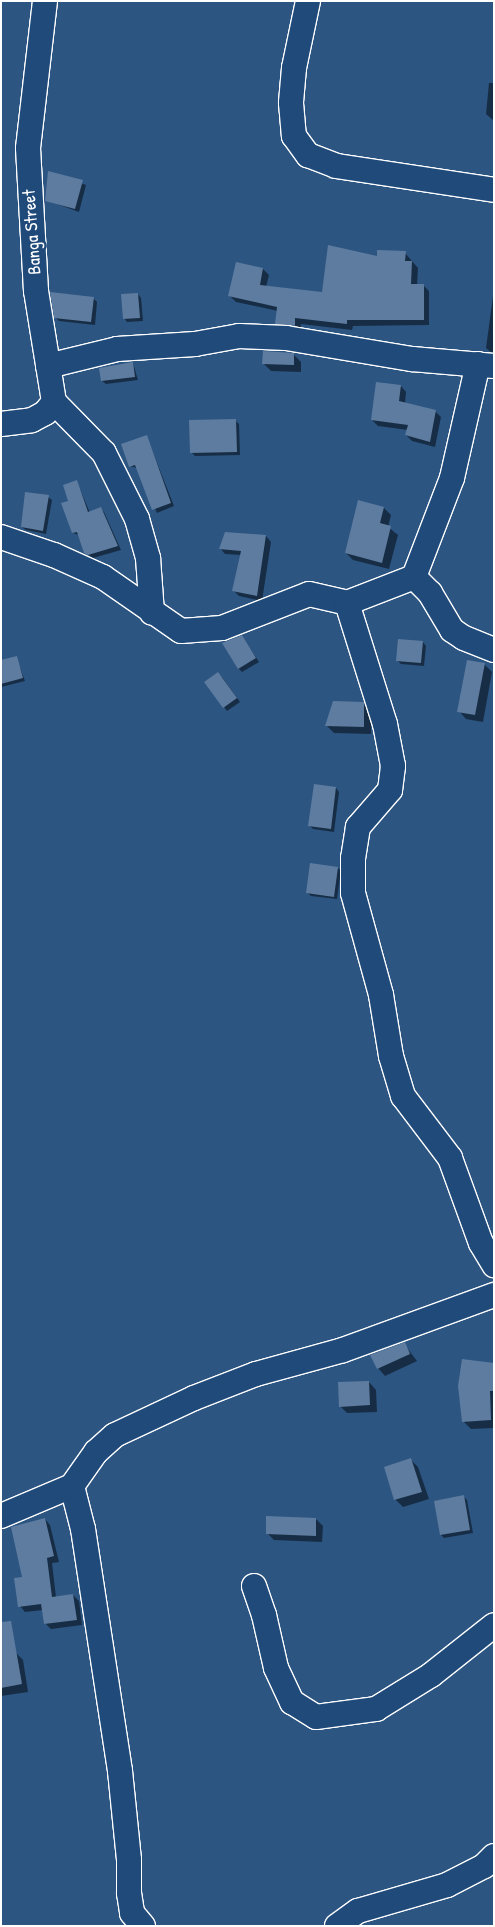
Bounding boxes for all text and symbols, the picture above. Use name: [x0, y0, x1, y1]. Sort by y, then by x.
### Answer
street label: Banga Street: [18, 189, 46, 275]

